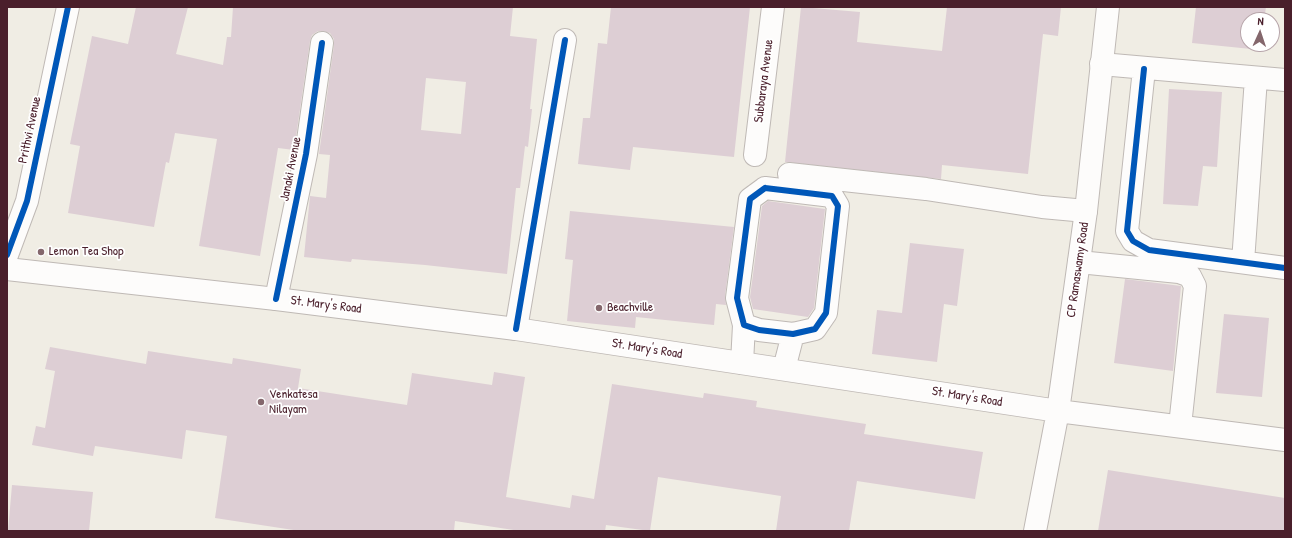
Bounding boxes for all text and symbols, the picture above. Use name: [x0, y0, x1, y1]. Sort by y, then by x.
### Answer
north arrow: [1240, 12, 1280, 52]
text: N: [1257, 14, 1264, 28]
street label: Subbaraya Avenue: [751, 39, 777, 123]
street label: Prithvi Avenue: [15, 95, 45, 165]
street label: Janaki Avenue: [277, 136, 305, 202]
street label: CP Ramaswamy Road: [1064, 221, 1092, 319]
place label: Lemon Tea Shop: [49, 244, 124, 260]
marker: Lemon Tea Shop: [36, 247, 46, 257]
street label: St. Mary's Road: [290, 293, 362, 317]
place label: Beachville: [607, 300, 653, 316]
marker: Beachville: [594, 303, 604, 313]
street label: St. Mary's Road: [611, 336, 683, 362]
street label: St. Mary's Road: [931, 384, 1003, 410]
place label: Venkatesa Nilayam: [269, 387, 318, 418]
marker: Venkatesa Nilayam: [256, 397, 266, 407]

